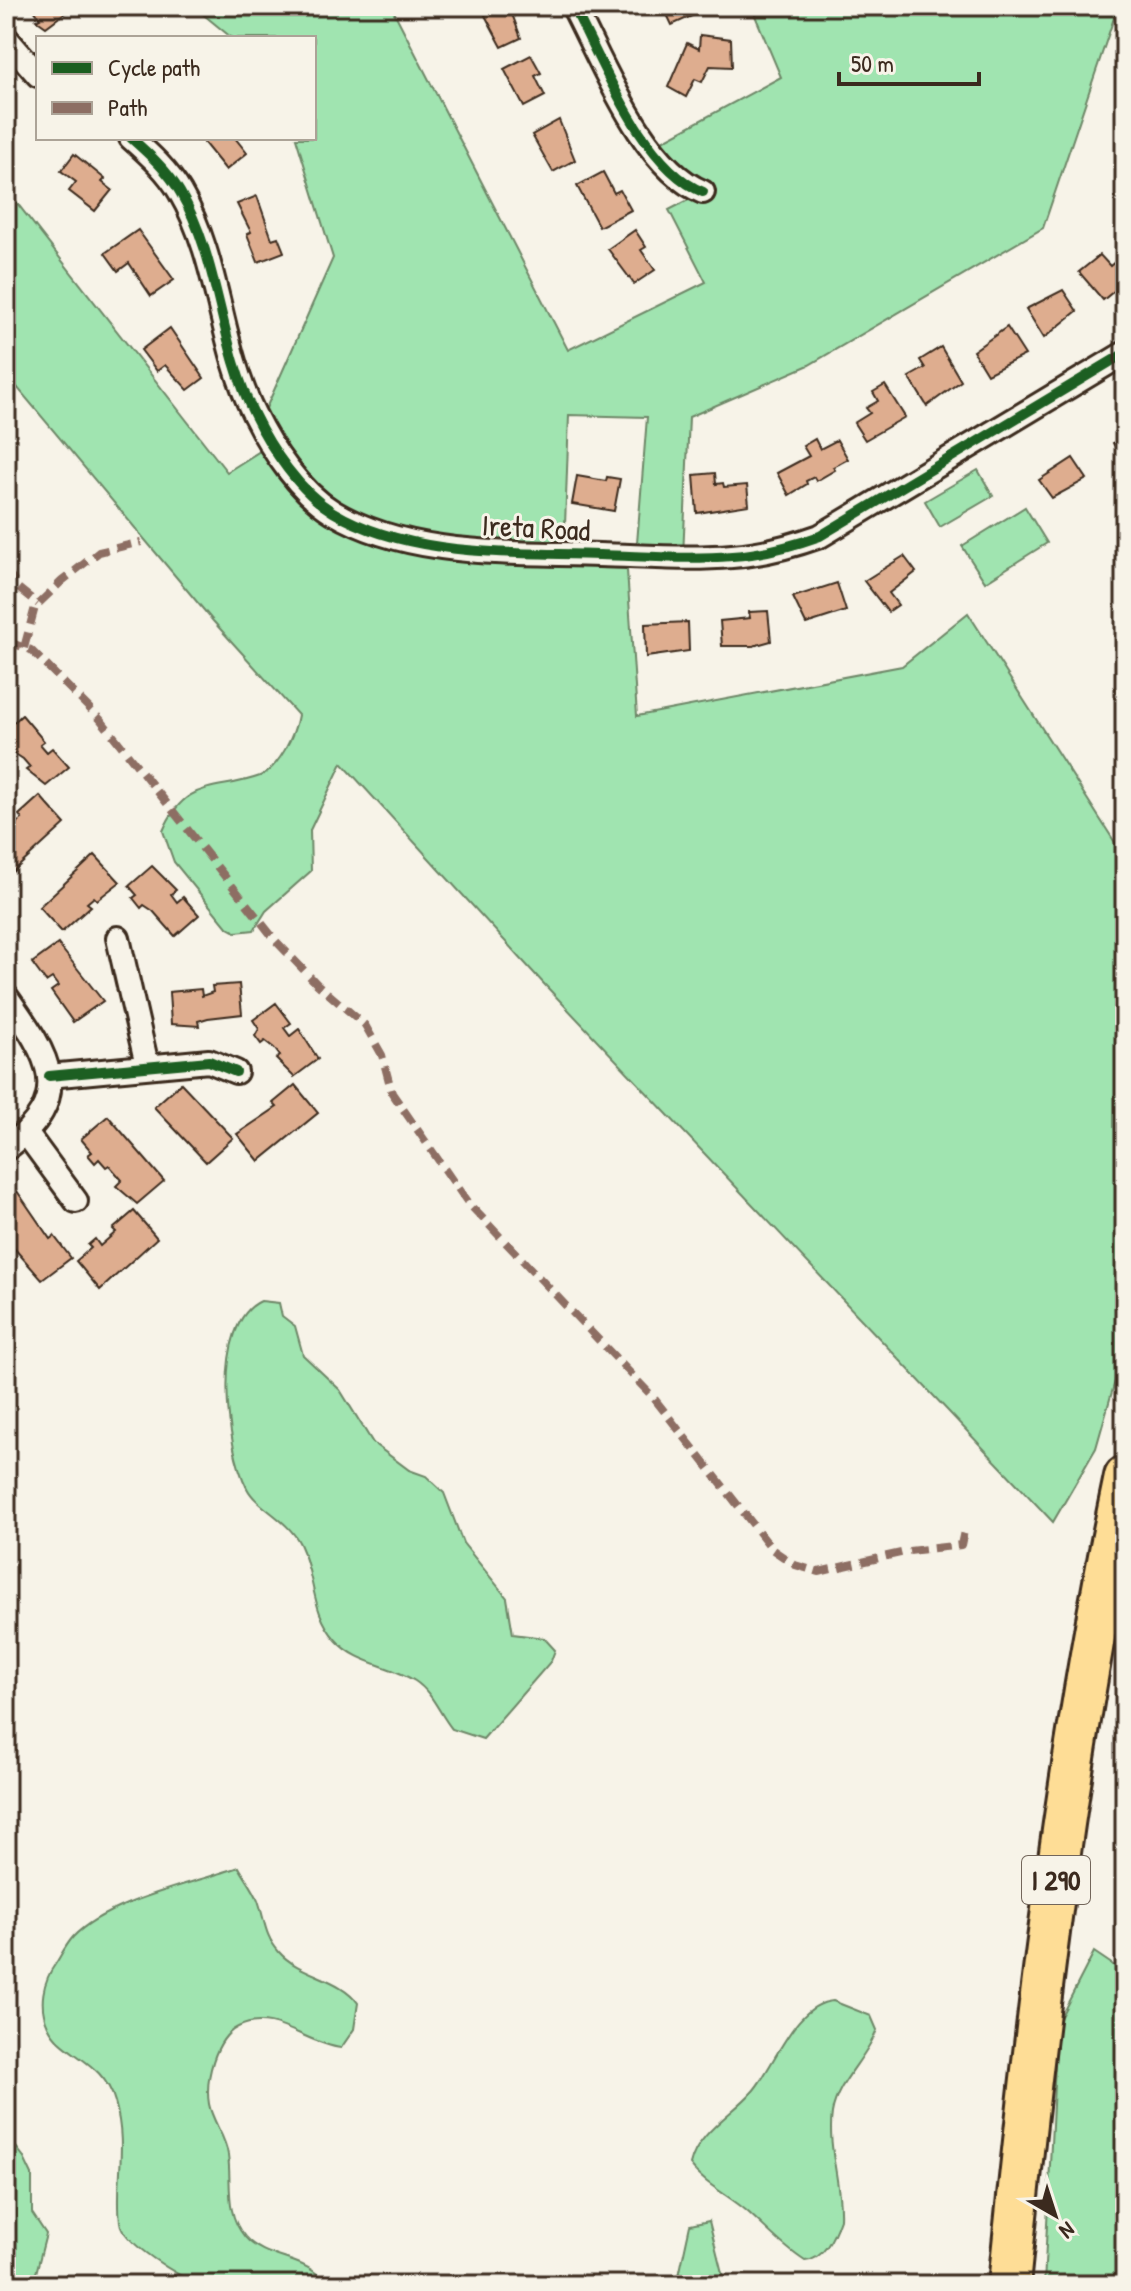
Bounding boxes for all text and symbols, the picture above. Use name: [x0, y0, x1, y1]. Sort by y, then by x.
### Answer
legend: [36, 36, 316, 140]
scale bar: [839, 36, 979, 86]
text: 50 m: [851, 47, 894, 79]
text: Cycle path: [108, 51, 200, 83]
text: Path: [108, 91, 147, 123]
street label: Ireta Road: [481, 504, 592, 550]
road number: I 290: [1022, 1856, 1090, 1904]
north arrow: [1015, 2175, 1095, 2255]
text: N: [1053, 2215, 1082, 2246]

